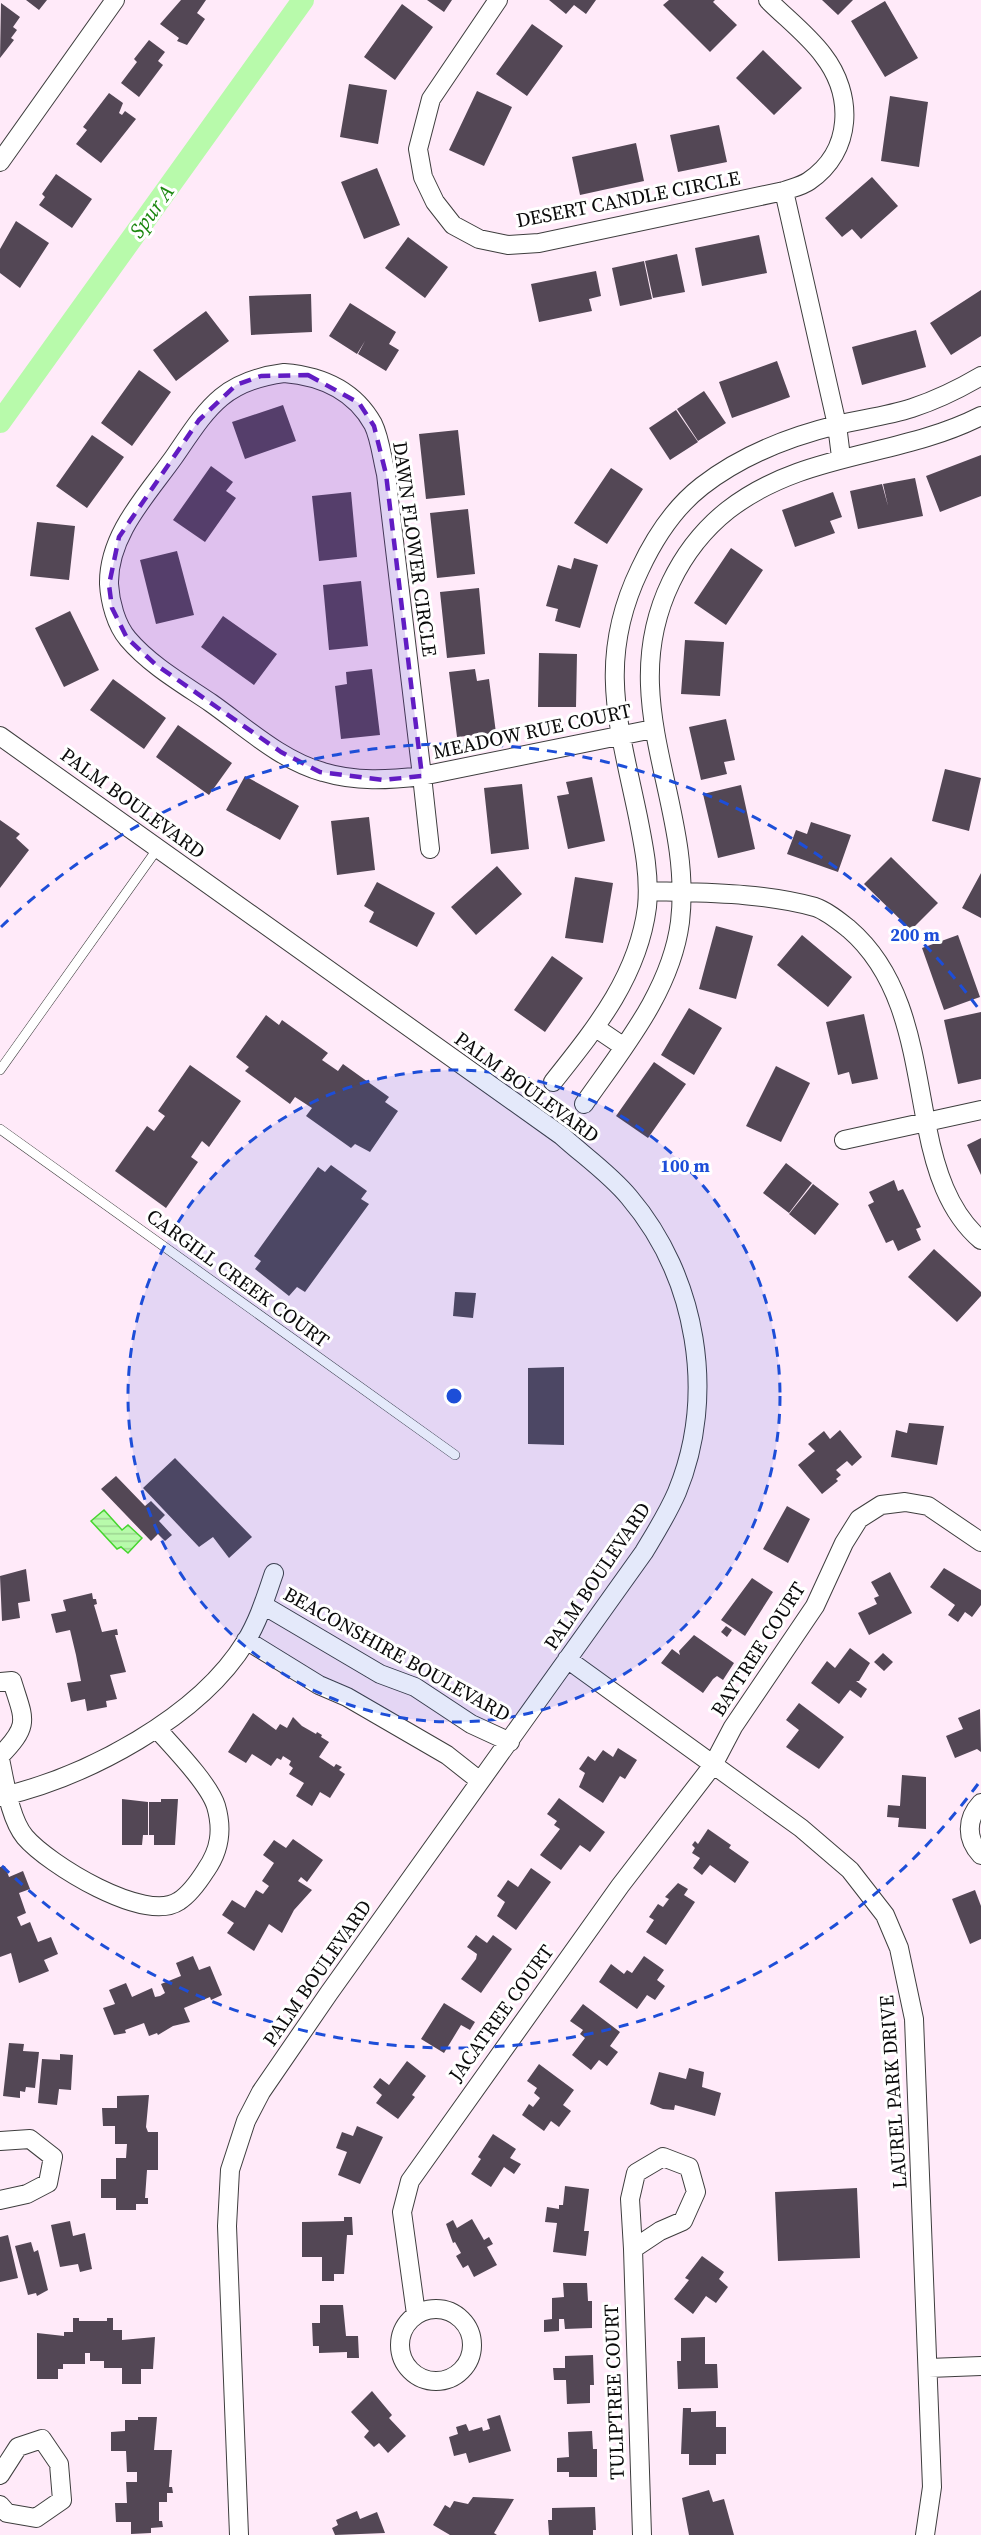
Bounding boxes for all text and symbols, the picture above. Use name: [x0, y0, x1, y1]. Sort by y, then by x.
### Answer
street label: DESERT CANDLE CIRCLE: [514, 164, 742, 234]
water label: Spur A: [122, 178, 181, 244]
street label: DAWN FLOWER CIRCLE: [386, 440, 444, 658]
street label: MEADOW RUE COURT: [430, 696, 634, 766]
street label: PALM BOULEVARD: [55, 741, 211, 865]
text: 200 m: [890, 922, 940, 947]
street label: PALM BOULEVARD: [449, 1025, 605, 1149]
text: 100 m: [660, 1153, 710, 1178]
street label: CARGILL CREEK COURT: [141, 1202, 335, 1354]
centre of rings: [444, 1386, 464, 1406]
street label: PALM BOULEVARD: [537, 1496, 657, 1656]
street label: BAYTREE COURT: [704, 1576, 812, 1722]
street label: BEACONSHIRE BOULEVARD: [279, 1580, 515, 1728]
street label: PALM BOULEVARD: [256, 1894, 378, 2052]
street label: JACATREE COURT: [441, 1939, 560, 2088]
street label: LAUREL PARK DRIVE: [872, 1994, 914, 2190]
street label: TULIPTREE COURT: [597, 2304, 631, 2480]

